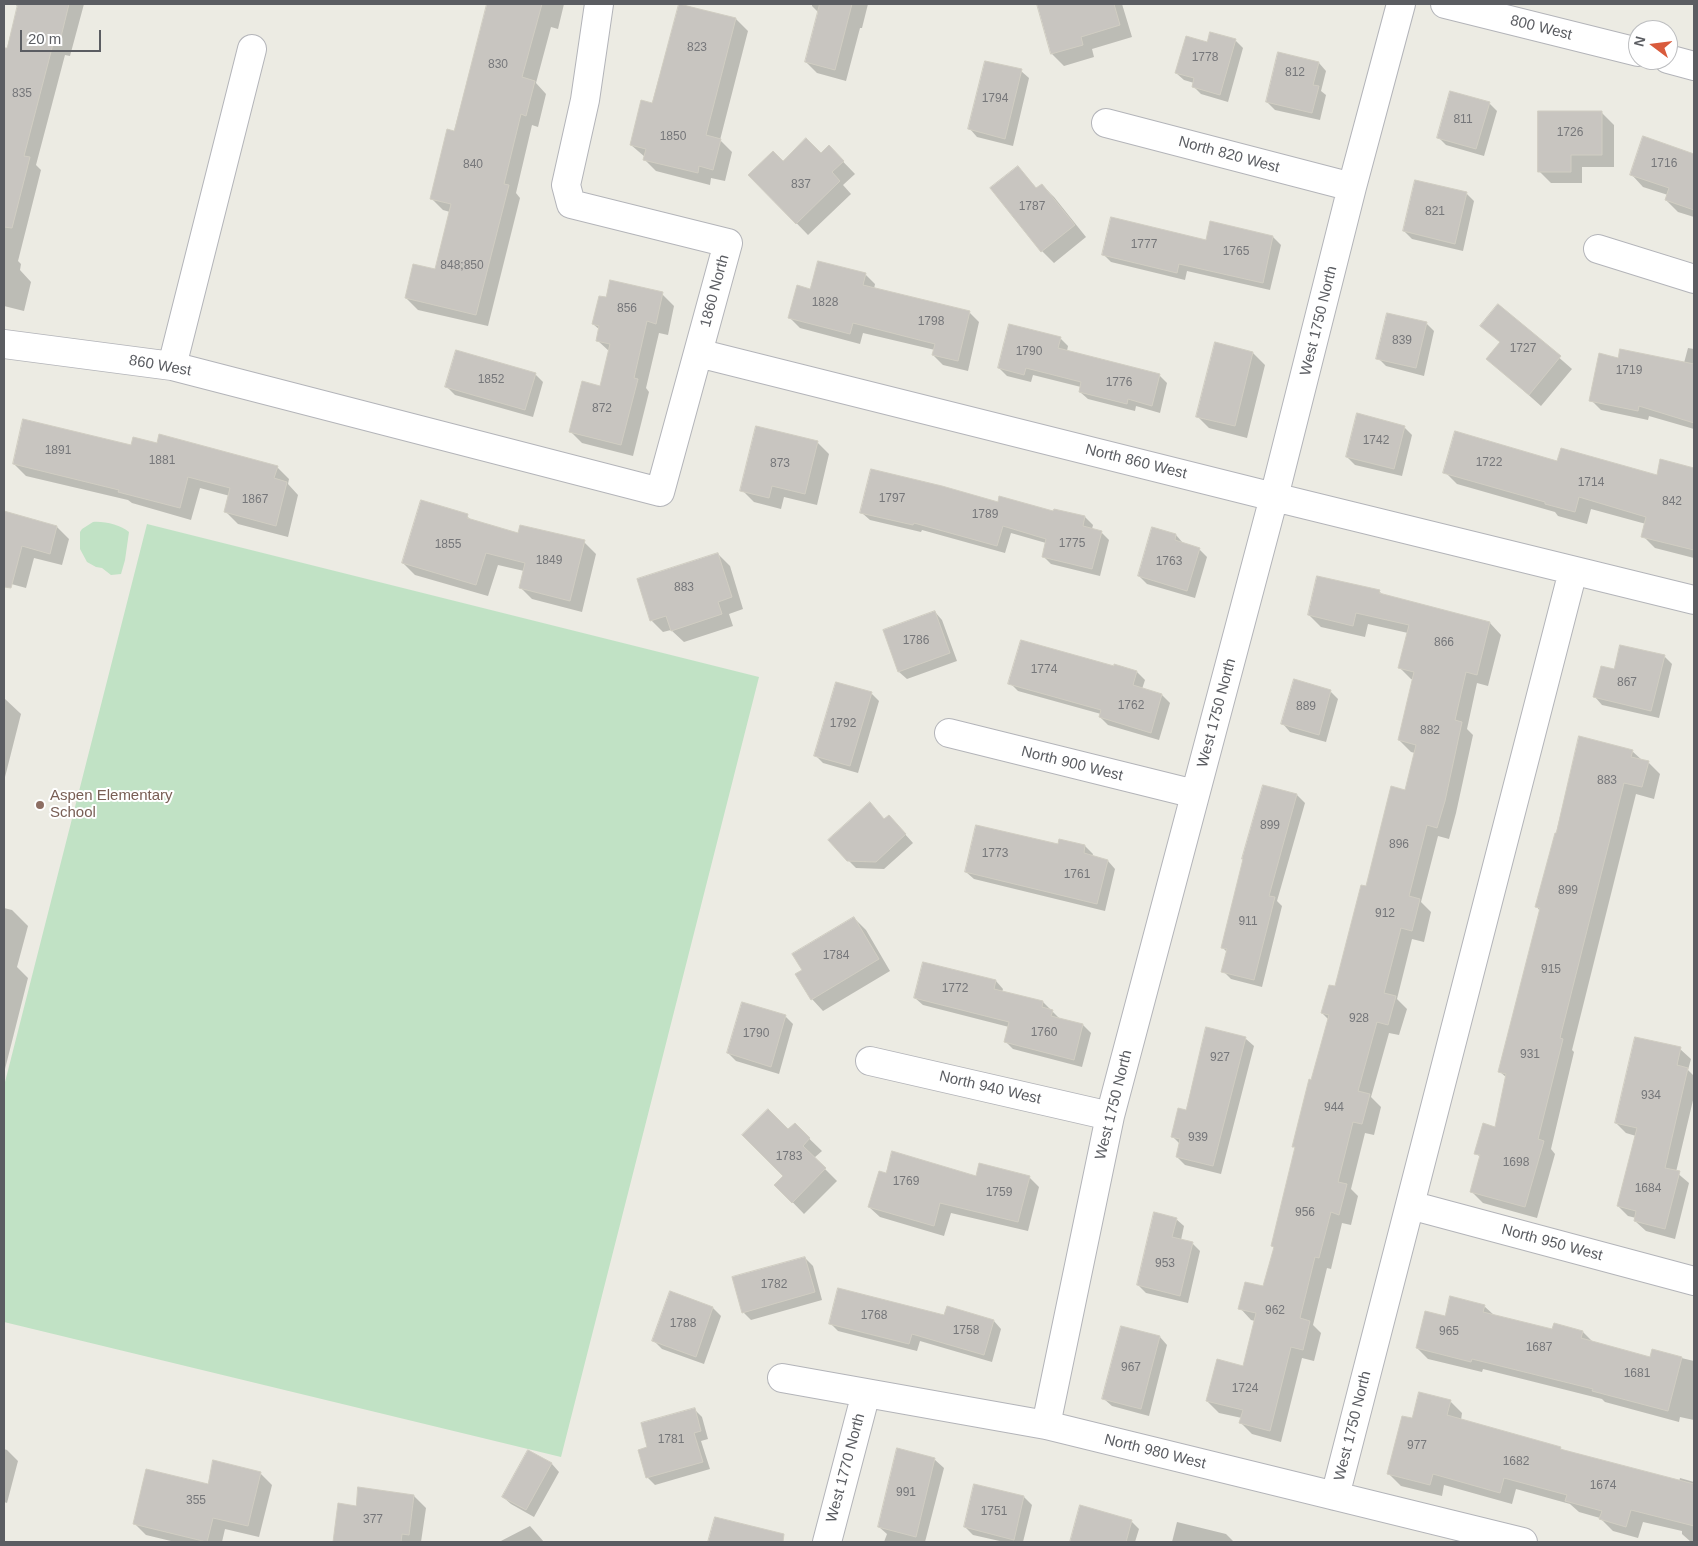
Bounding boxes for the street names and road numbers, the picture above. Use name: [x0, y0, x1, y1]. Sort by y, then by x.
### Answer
street label: 800 West: [1508, 12, 1574, 44]
street label: North 820 West: [1176, 133, 1282, 177]
street label: 1860 North: [697, 253, 733, 329]
street label: West 1750 North: [1297, 264, 1341, 378]
street label: 860 West: [127, 352, 193, 380]
street label: North 860 West: [1083, 441, 1189, 483]
street label: West 1750 North: [1194, 656, 1240, 770]
street label: North 900 West: [1019, 743, 1125, 785]
street label: West 1750 North: [1092, 1048, 1136, 1162]
street label: North 940 West: [937, 1068, 1043, 1108]
street label: North 950 West: [1499, 1221, 1605, 1265]
street label: West 1750 North: [1331, 1369, 1375, 1483]
street label: West 1770 North: [823, 1411, 869, 1525]
street label: North 980 West: [1102, 1431, 1208, 1473]

